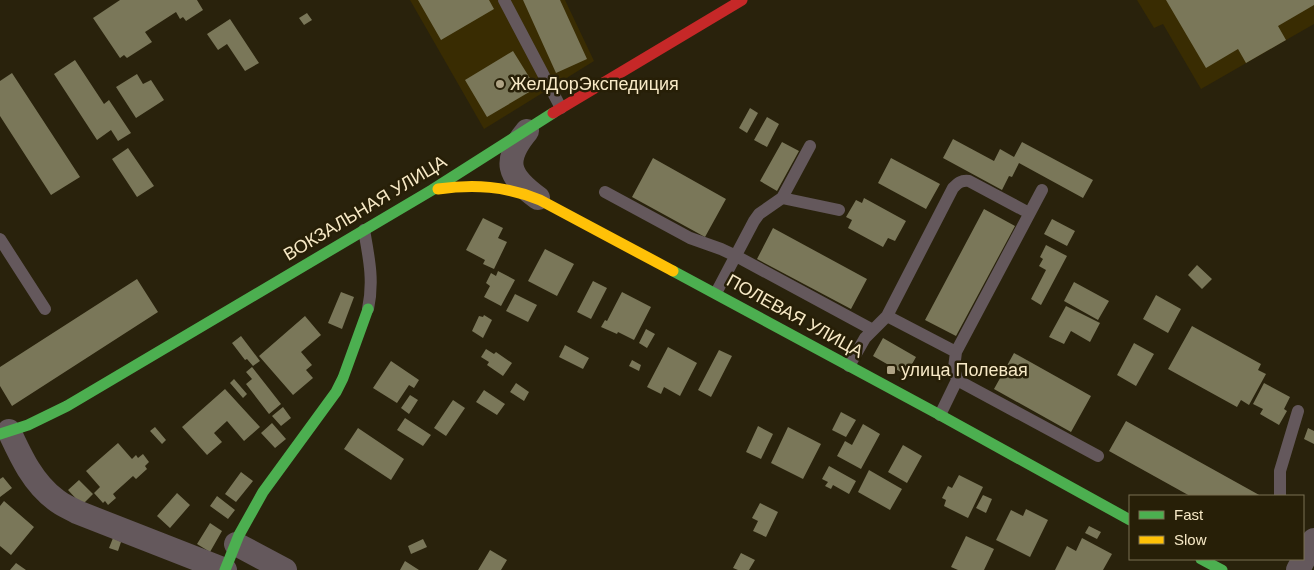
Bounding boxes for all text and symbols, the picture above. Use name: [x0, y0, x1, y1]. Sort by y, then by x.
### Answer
place label: ЖелДорЭкспедиция: [510, 74, 679, 94]
marker: ЖелДорЭкспедиция: [494, 78, 506, 90]
street label: ВОКЗАЛЬНАЯ УЛИЦА: [280, 151, 450, 265]
street label: ПОЛЕВАЯ УЛИЦА: [723, 270, 867, 362]
place label: улица Полевая: [901, 360, 1028, 380]
marker: улица Полевая: [885, 364, 897, 376]
legend: [1129, 495, 1304, 560]
text: Fast: [1174, 506, 1204, 523]
text: Slow: [1174, 531, 1207, 548]

